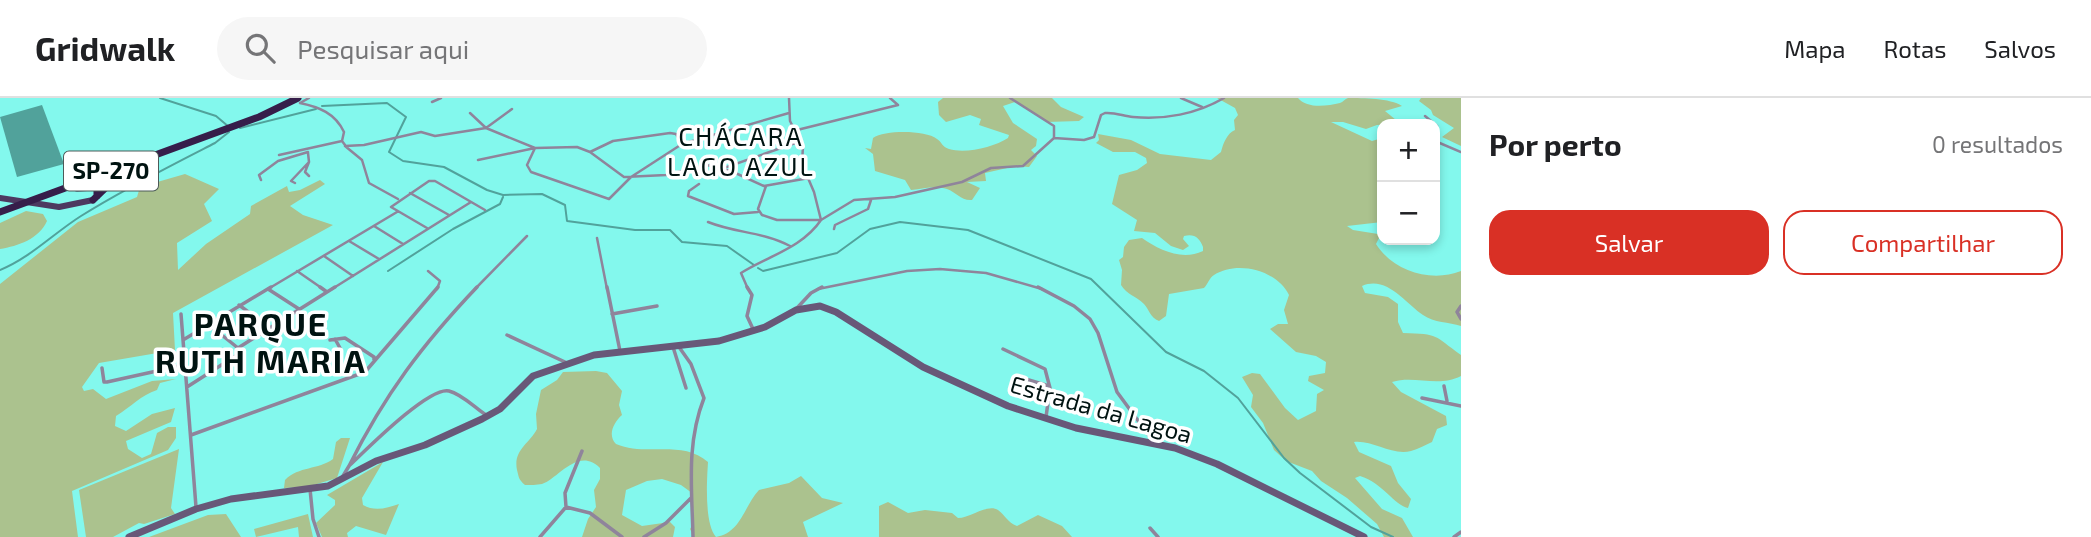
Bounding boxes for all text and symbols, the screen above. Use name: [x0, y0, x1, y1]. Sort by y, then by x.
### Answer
search box: [217, 17, 707, 80]
text: Gridwalk: [35, 28, 175, 68]
icon: search: [241, 29, 279, 67]
text: Pesquisar aqui: [297, 33, 469, 64]
text: Mapa: [1784, 34, 1846, 63]
text: Rotas: [1884, 34, 1946, 63]
text: Salvos: [1984, 34, 2056, 63]
map controls: [1377, 119, 1440, 245]
button: +: [1377, 119, 1440, 182]
district label: CHÁCARA LAGO AZUL: [667, 120, 815, 181]
text: Por perto: [1489, 126, 1622, 162]
text: 0 resultados: [1932, 130, 2063, 158]
road number: SP-270: [64, 152, 158, 190]
button: −: [1377, 182, 1440, 245]
button: Salvar: [1489, 210, 1769, 275]
button: Compartilhar: [1783, 210, 2063, 275]
district label: PARQUE RUTH MARIA: [155, 304, 367, 379]
street label: Estrada da Lagoa: [1007, 369, 1196, 448]

